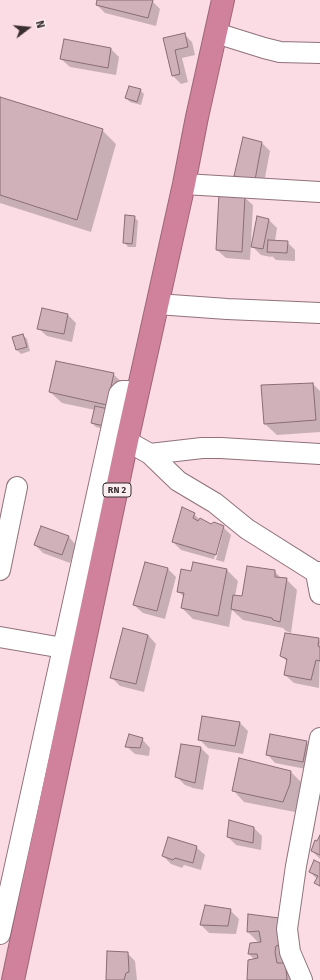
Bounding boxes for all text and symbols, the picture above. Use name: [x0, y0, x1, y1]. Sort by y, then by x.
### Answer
north arrow: [8, 8, 48, 48]
text: N: [33, 19, 47, 30]
road number: RN 2: [103, 483, 131, 497]

